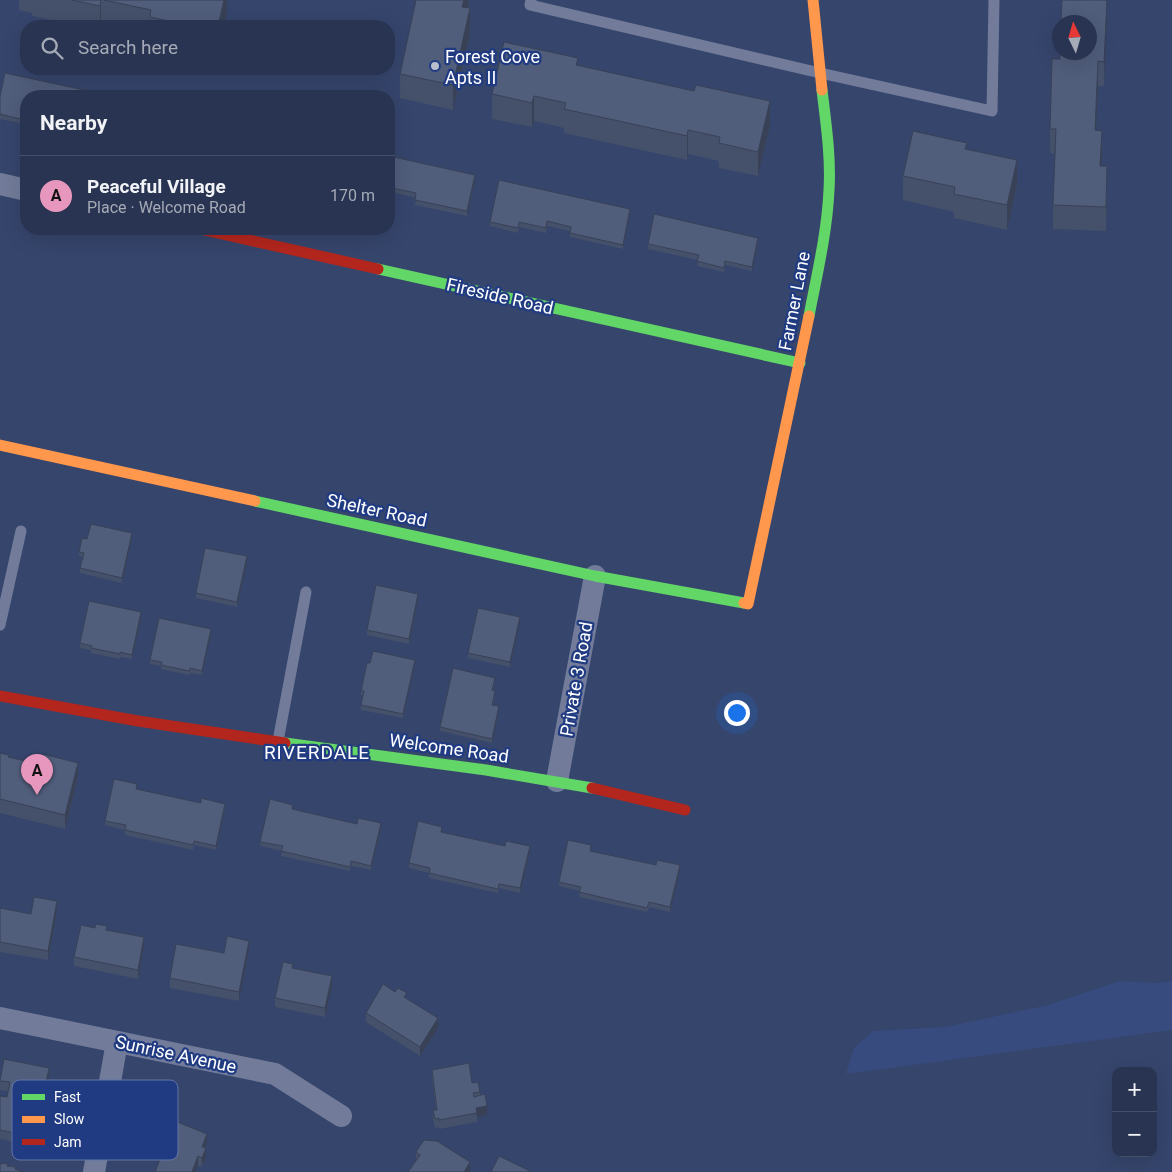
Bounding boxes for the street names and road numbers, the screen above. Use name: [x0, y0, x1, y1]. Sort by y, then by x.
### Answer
street label: Farmer Lane: [774, 250, 814, 352]
street label: Fireside Road: [445, 274, 555, 318]
street label: Shelter Road: [325, 489, 429, 531]
street label: Private 3 Road: [556, 620, 596, 738]
street label: Welcome Road: [388, 729, 510, 767]
street label: Sunrise Avenue: [114, 1031, 238, 1077]

